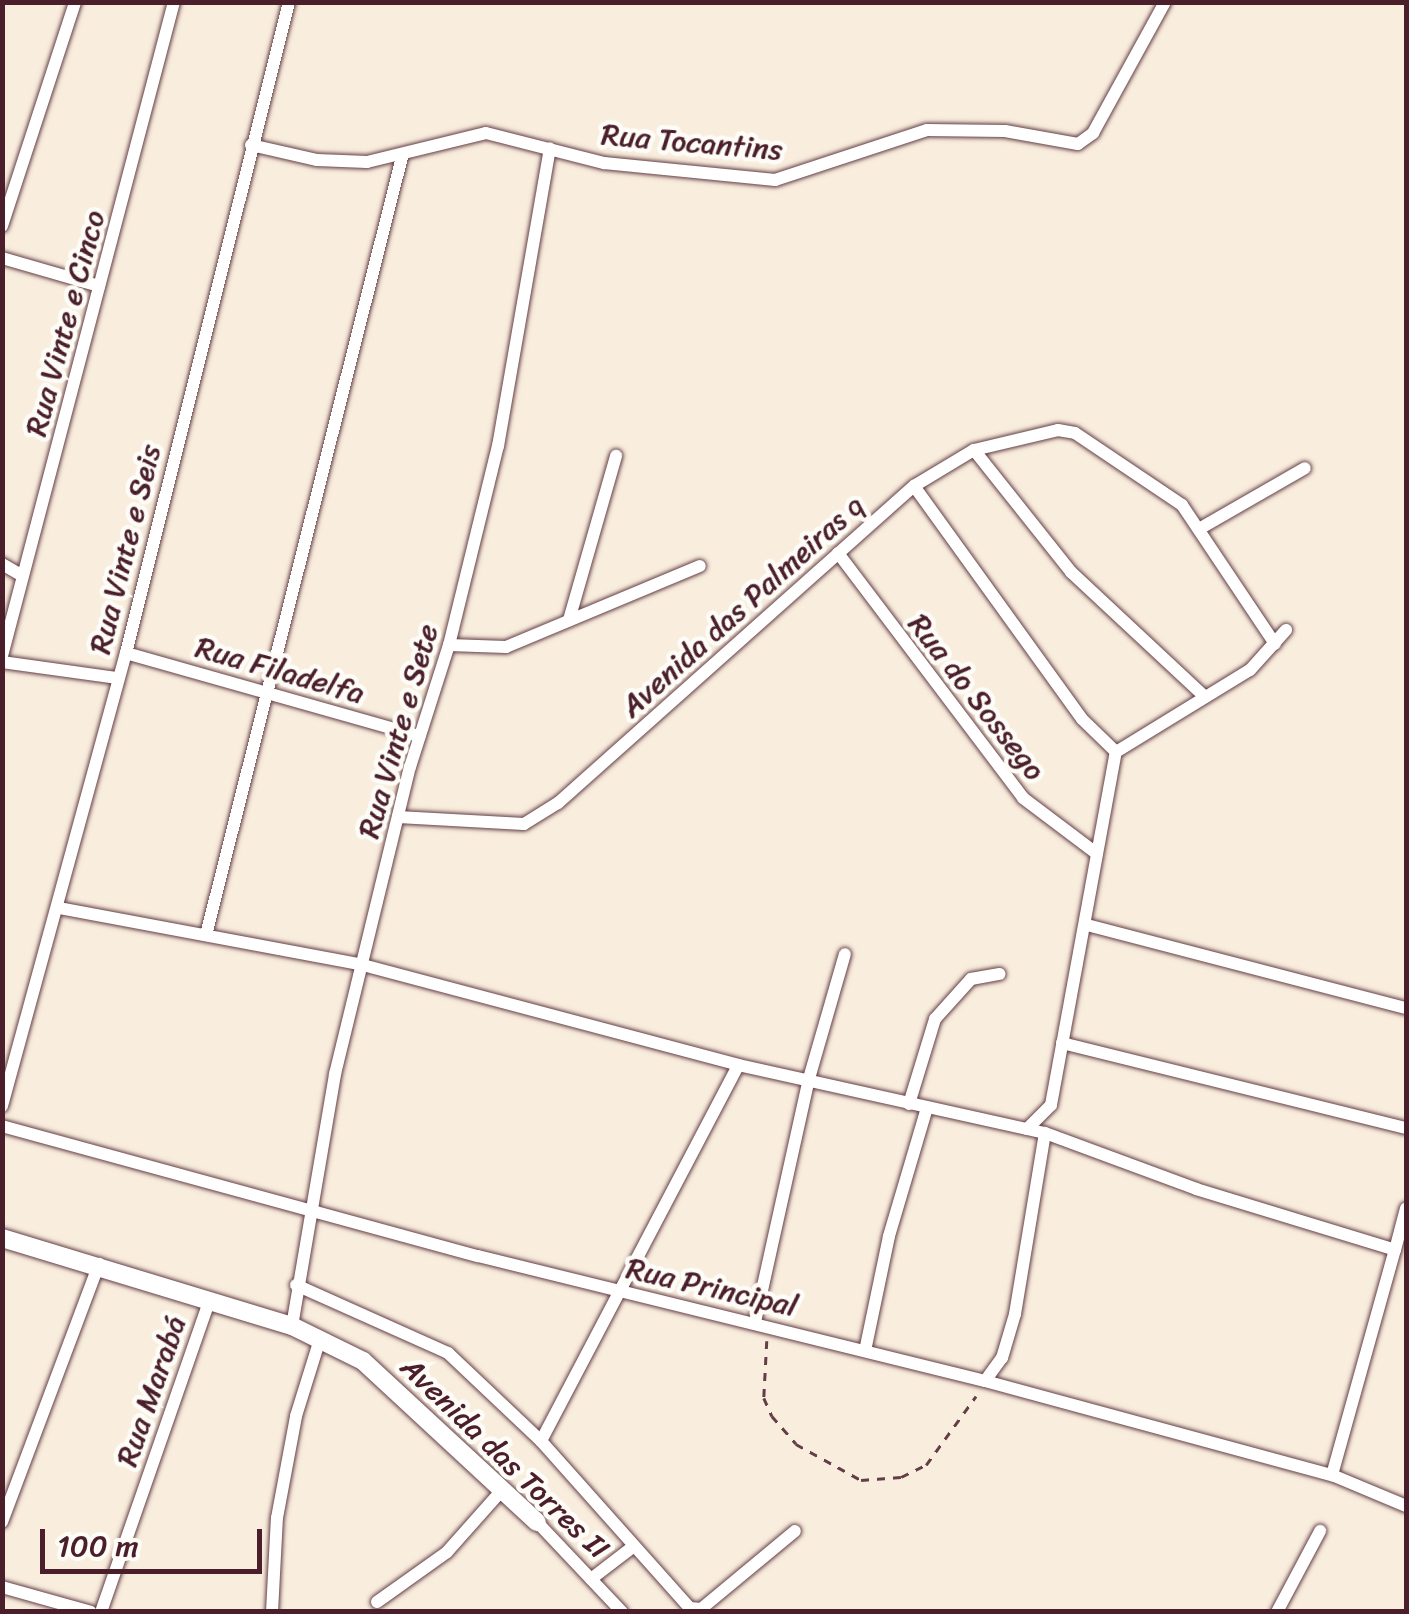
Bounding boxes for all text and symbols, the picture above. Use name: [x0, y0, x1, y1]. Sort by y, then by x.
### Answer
street label: Rua Tocantins: [599, 116, 785, 168]
street label: Rua Vinte e Cinco: [18, 206, 112, 440]
street label: Rua Vinte e Seis: [81, 440, 169, 658]
street label: Avenida das Palmeiras q: [612, 487, 872, 725]
street label: Rua do Sossego: [900, 606, 1054, 788]
street label: Rua Vinte e Sete: [350, 619, 446, 843]
street label: Rua Filadelfa: [192, 629, 368, 711]
street label: Rua Principal: [623, 1250, 801, 1324]
street label: Rua Marabá: [109, 1312, 193, 1470]
street label: Avenida das Torres II: [394, 1350, 616, 1566]
scale bar: [45, 1509, 268, 1571]
text: 100 m: [57, 1519, 139, 1573]

